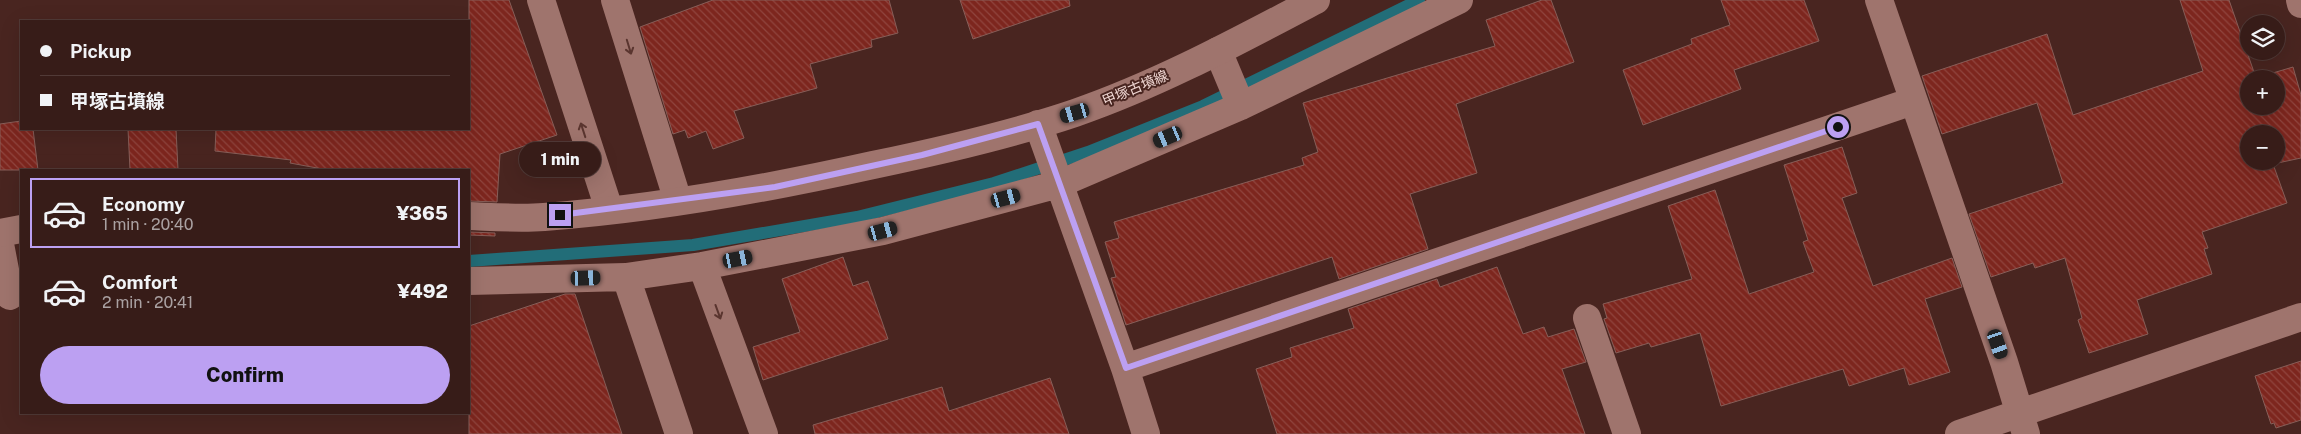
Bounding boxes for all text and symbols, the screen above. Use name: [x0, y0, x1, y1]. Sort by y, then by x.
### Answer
map controls: [2240, 15, 2285, 170]
button: layers: [2240, 15, 2285, 60]
one-way arrow: [625, 38, 634, 54]
text: Pickup: [70, 40, 132, 62]
street label: 甲塚古墳線: [1100, 67, 1170, 109]
button: +: [2240, 70, 2285, 115]
text: 甲塚古墳線: [70, 90, 165, 112]
car: [1058, 102, 1091, 124]
route start: [1827, 116, 1849, 138]
one-way arrow: [578, 122, 588, 138]
car: [1151, 124, 1184, 150]
button: −: [2240, 125, 2285, 170]
callout: 1 min: [519, 142, 601, 178]
text: 1 min: [540, 150, 580, 169]
car: [989, 187, 1022, 209]
icon: car: [42, 191, 87, 236]
text: Economy: [102, 193, 185, 215]
text: ¥365: [396, 202, 448, 224]
route end: [549, 204, 571, 226]
text: 1 min · 20:40: [102, 215, 194, 234]
car: [866, 220, 899, 242]
car: [721, 249, 754, 269]
icon: car: [42, 269, 87, 314]
car: [570, 270, 601, 286]
text: Comfort: [102, 271, 178, 293]
text: ¥492: [397, 280, 448, 302]
text: 2 min · 20:41: [102, 293, 193, 312]
one-way arrow: [714, 304, 723, 319]
car: [1986, 327, 2009, 361]
button: Confirm: [40, 346, 450, 404]

